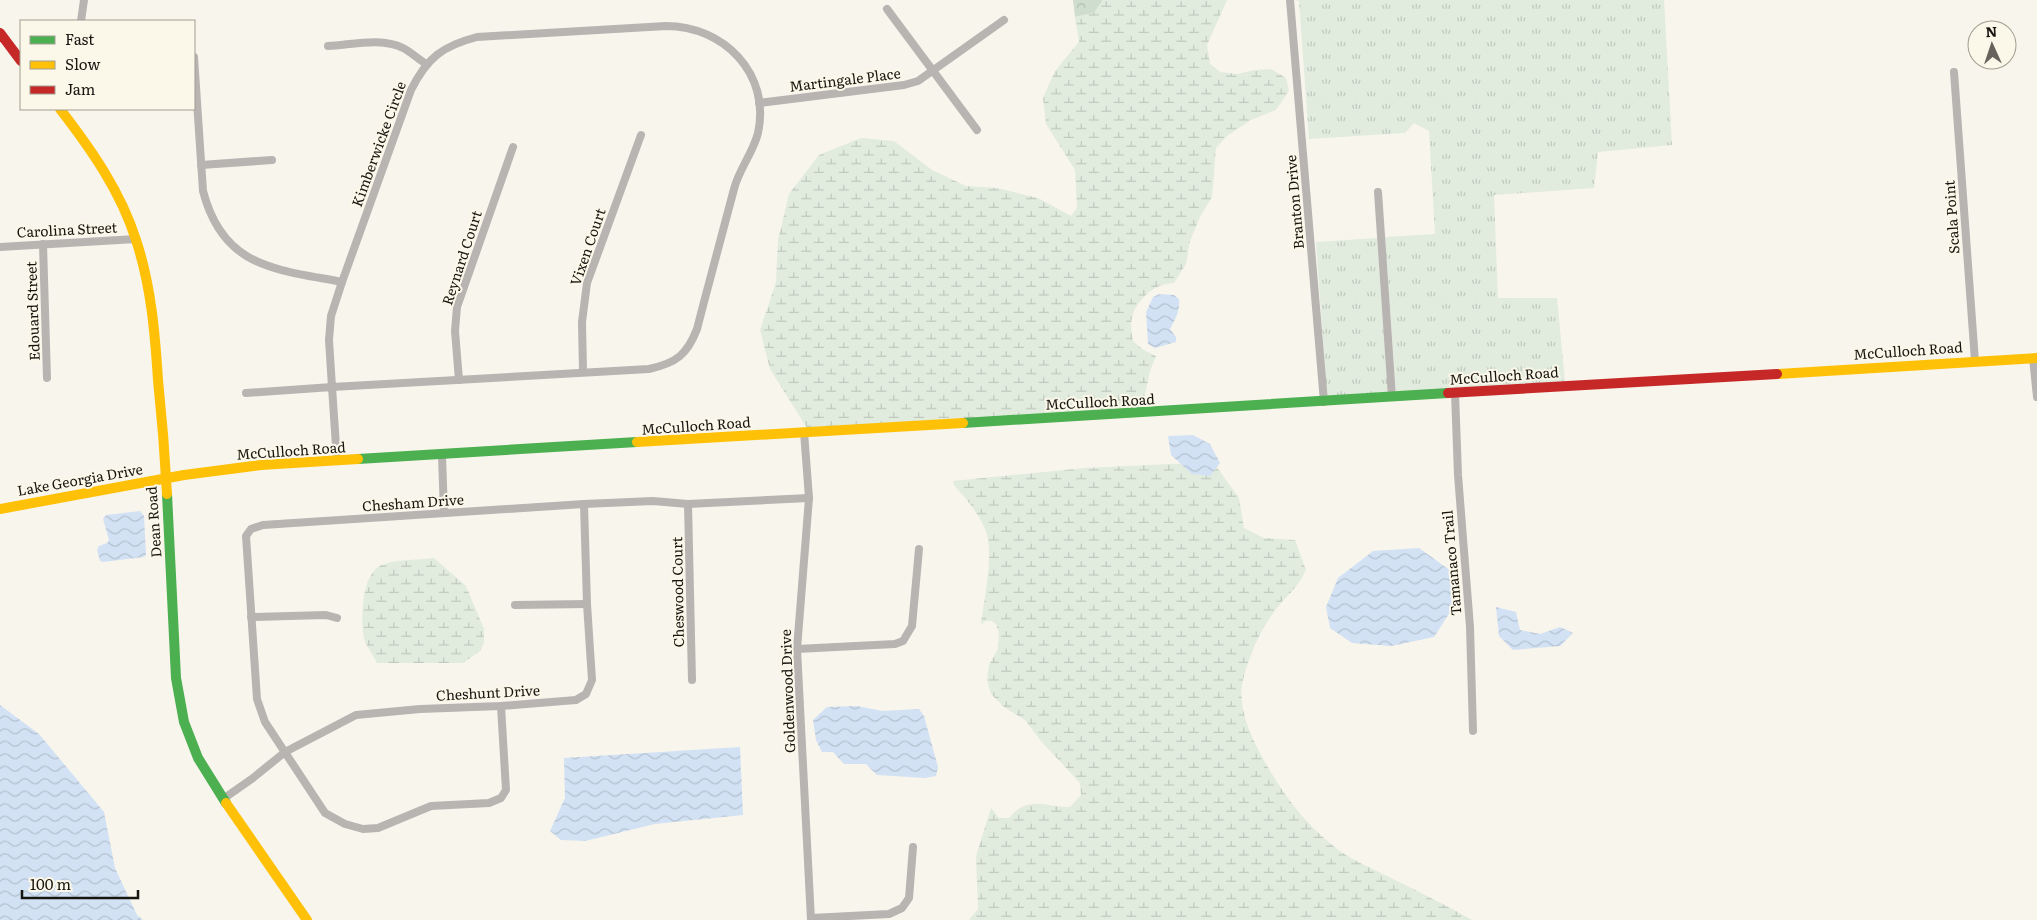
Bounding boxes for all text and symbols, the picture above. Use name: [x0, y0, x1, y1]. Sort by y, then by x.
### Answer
legend: [20, 20, 195, 110]
north arrow: [1967, 20, 2017, 70]
text: N: [1985, 21, 1998, 41]
text: Fast: [65, 27, 94, 50]
text: Slow: [65, 52, 100, 75]
street label: Martingale Place: [788, 62, 902, 96]
text: Jam: [65, 77, 96, 100]
street label: Kimberwicke Circle: [346, 78, 410, 209]
street label: Branton Drive: [1280, 154, 1308, 250]
street label: Scala Point: [1938, 179, 1964, 255]
street label: Vixen Court: [564, 205, 610, 288]
street label: Reynard Court: [436, 207, 486, 308]
street label: Carolina Street: [16, 216, 118, 242]
street label: Edouard Street: [20, 261, 44, 361]
street label: McCulloch Road: [1853, 336, 1964, 364]
street label: McCulloch Road: [1449, 361, 1560, 389]
street label: McCulloch Road: [1045, 388, 1156, 414]
street label: McCulloch Road: [641, 411, 752, 439]
street label: McCulloch Road: [236, 436, 347, 464]
street label: Lake Georgia Drive: [16, 458, 144, 500]
street label: Dean Road: [141, 485, 165, 558]
street label: Chesham Drive: [361, 488, 465, 516]
street label: Tamanaco Trail: [1436, 509, 1466, 617]
street label: Cheswood Court: [666, 536, 688, 648]
street label: Goldenwood Drive: [775, 629, 799, 753]
street label: Cheshunt Drive: [435, 679, 540, 705]
scale bar: [22, 868, 139, 900]
text: 100 m: [30, 872, 71, 895]

